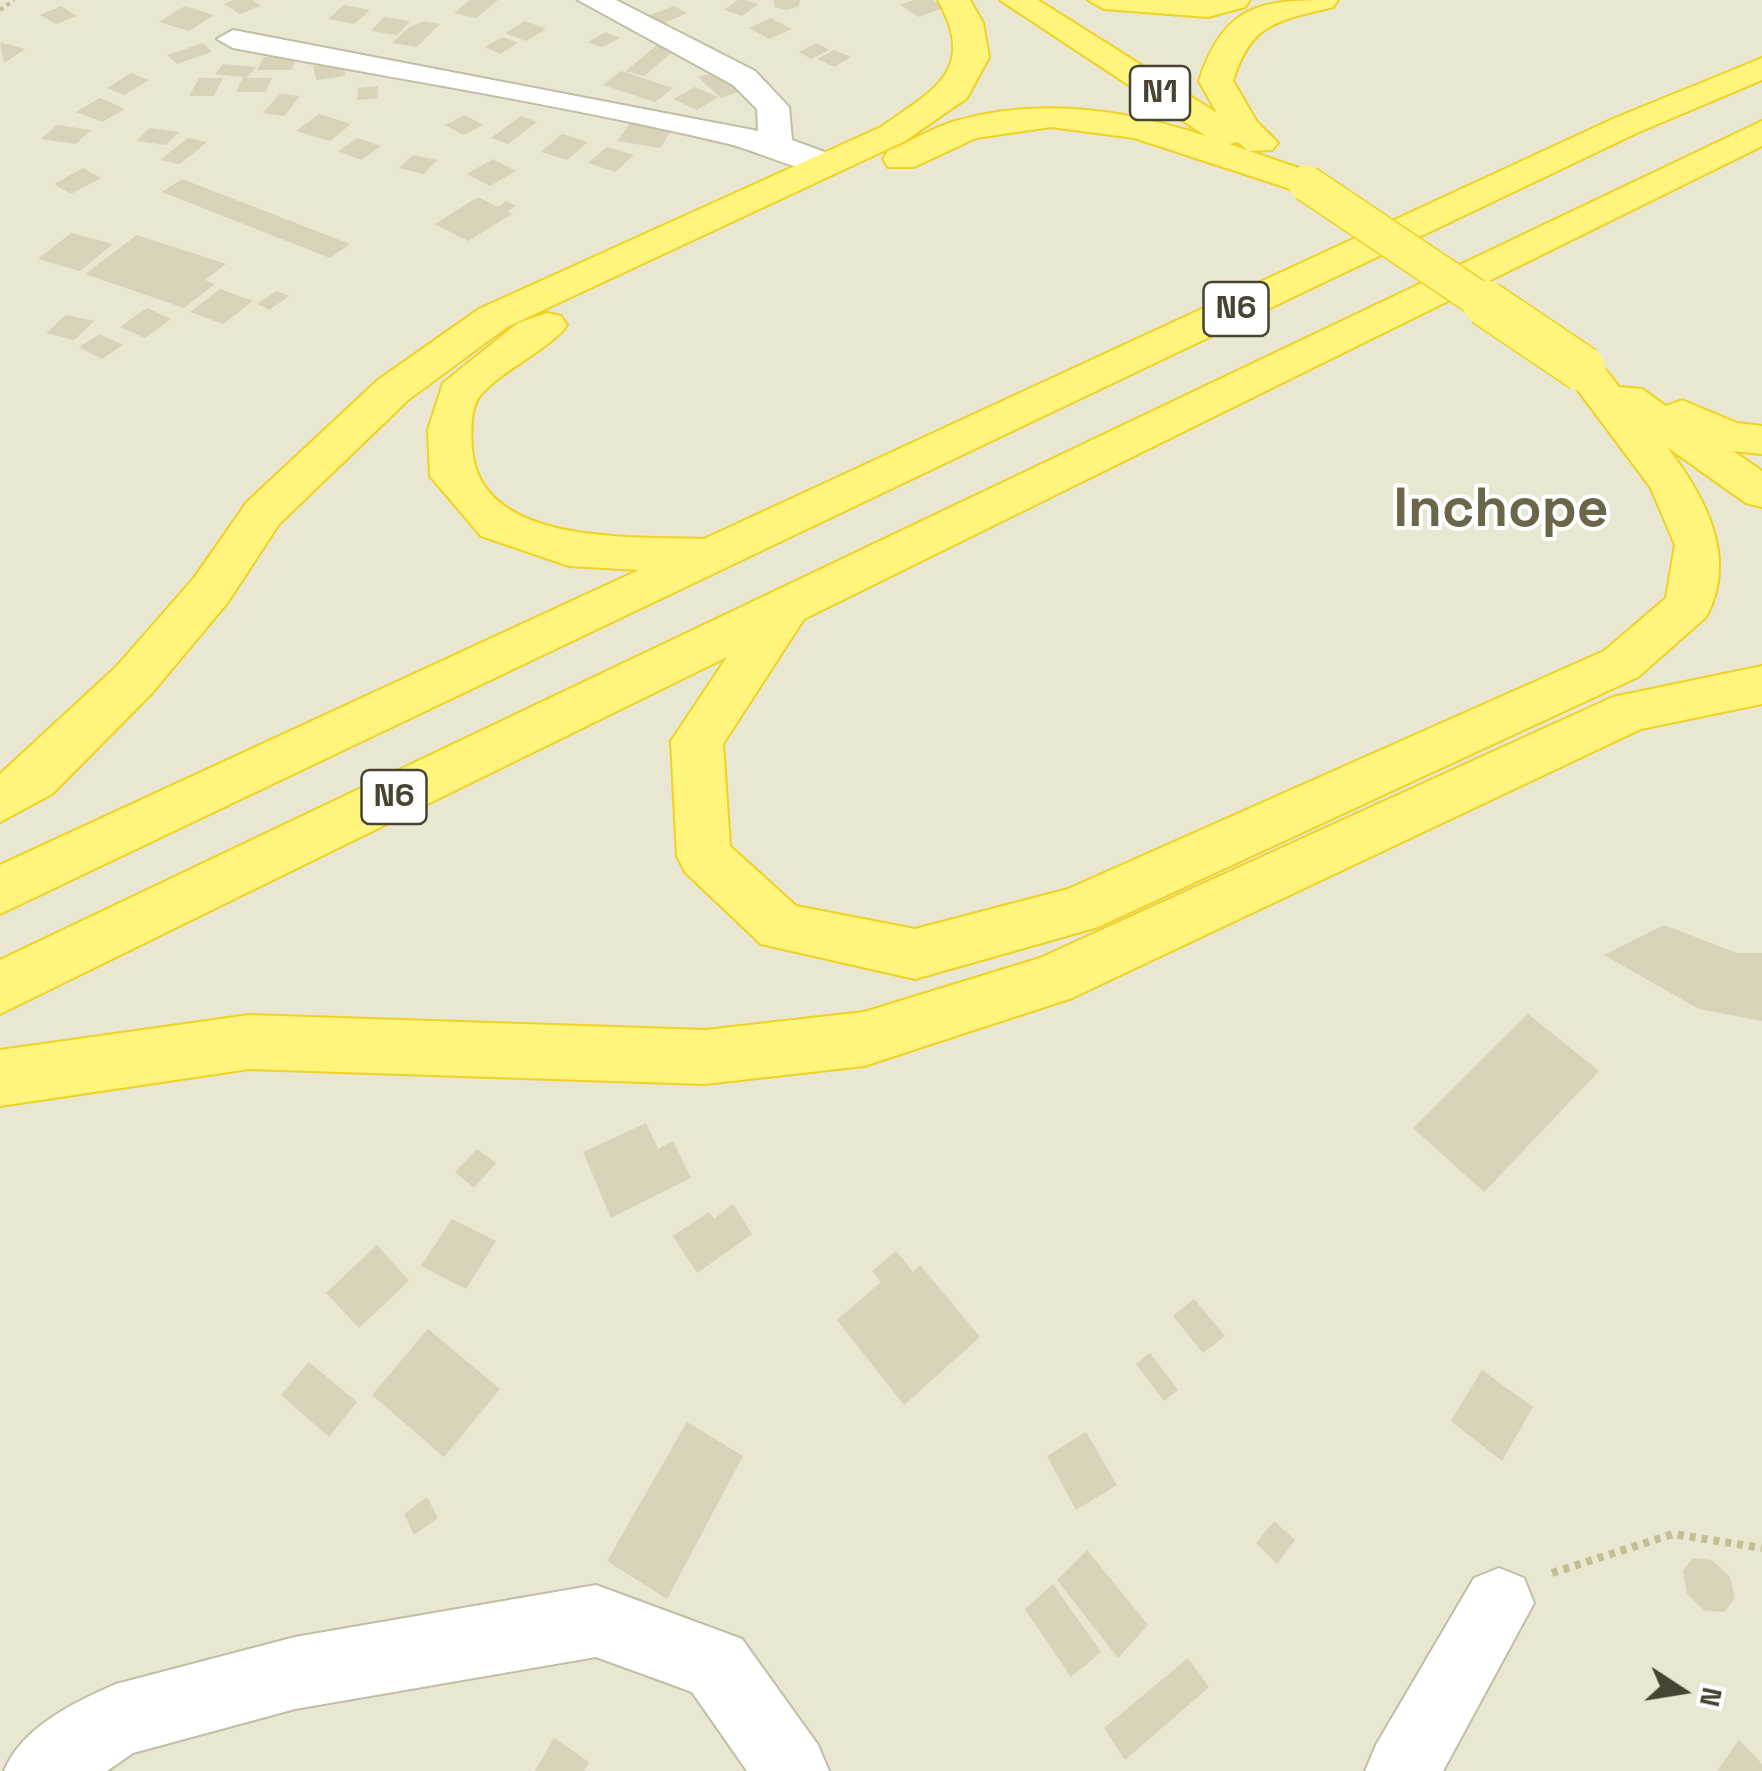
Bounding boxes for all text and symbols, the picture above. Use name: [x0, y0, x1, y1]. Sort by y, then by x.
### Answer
road number: N1: [1130, 66, 1190, 120]
road number: N6: [1204, 282, 1268, 336]
district label: Inchope: [1394, 478, 1608, 544]
road number: N6: [362, 770, 426, 824]
north arrow: [1632, 1641, 1732, 1741]
text: N: [1692, 1684, 1731, 1710]

